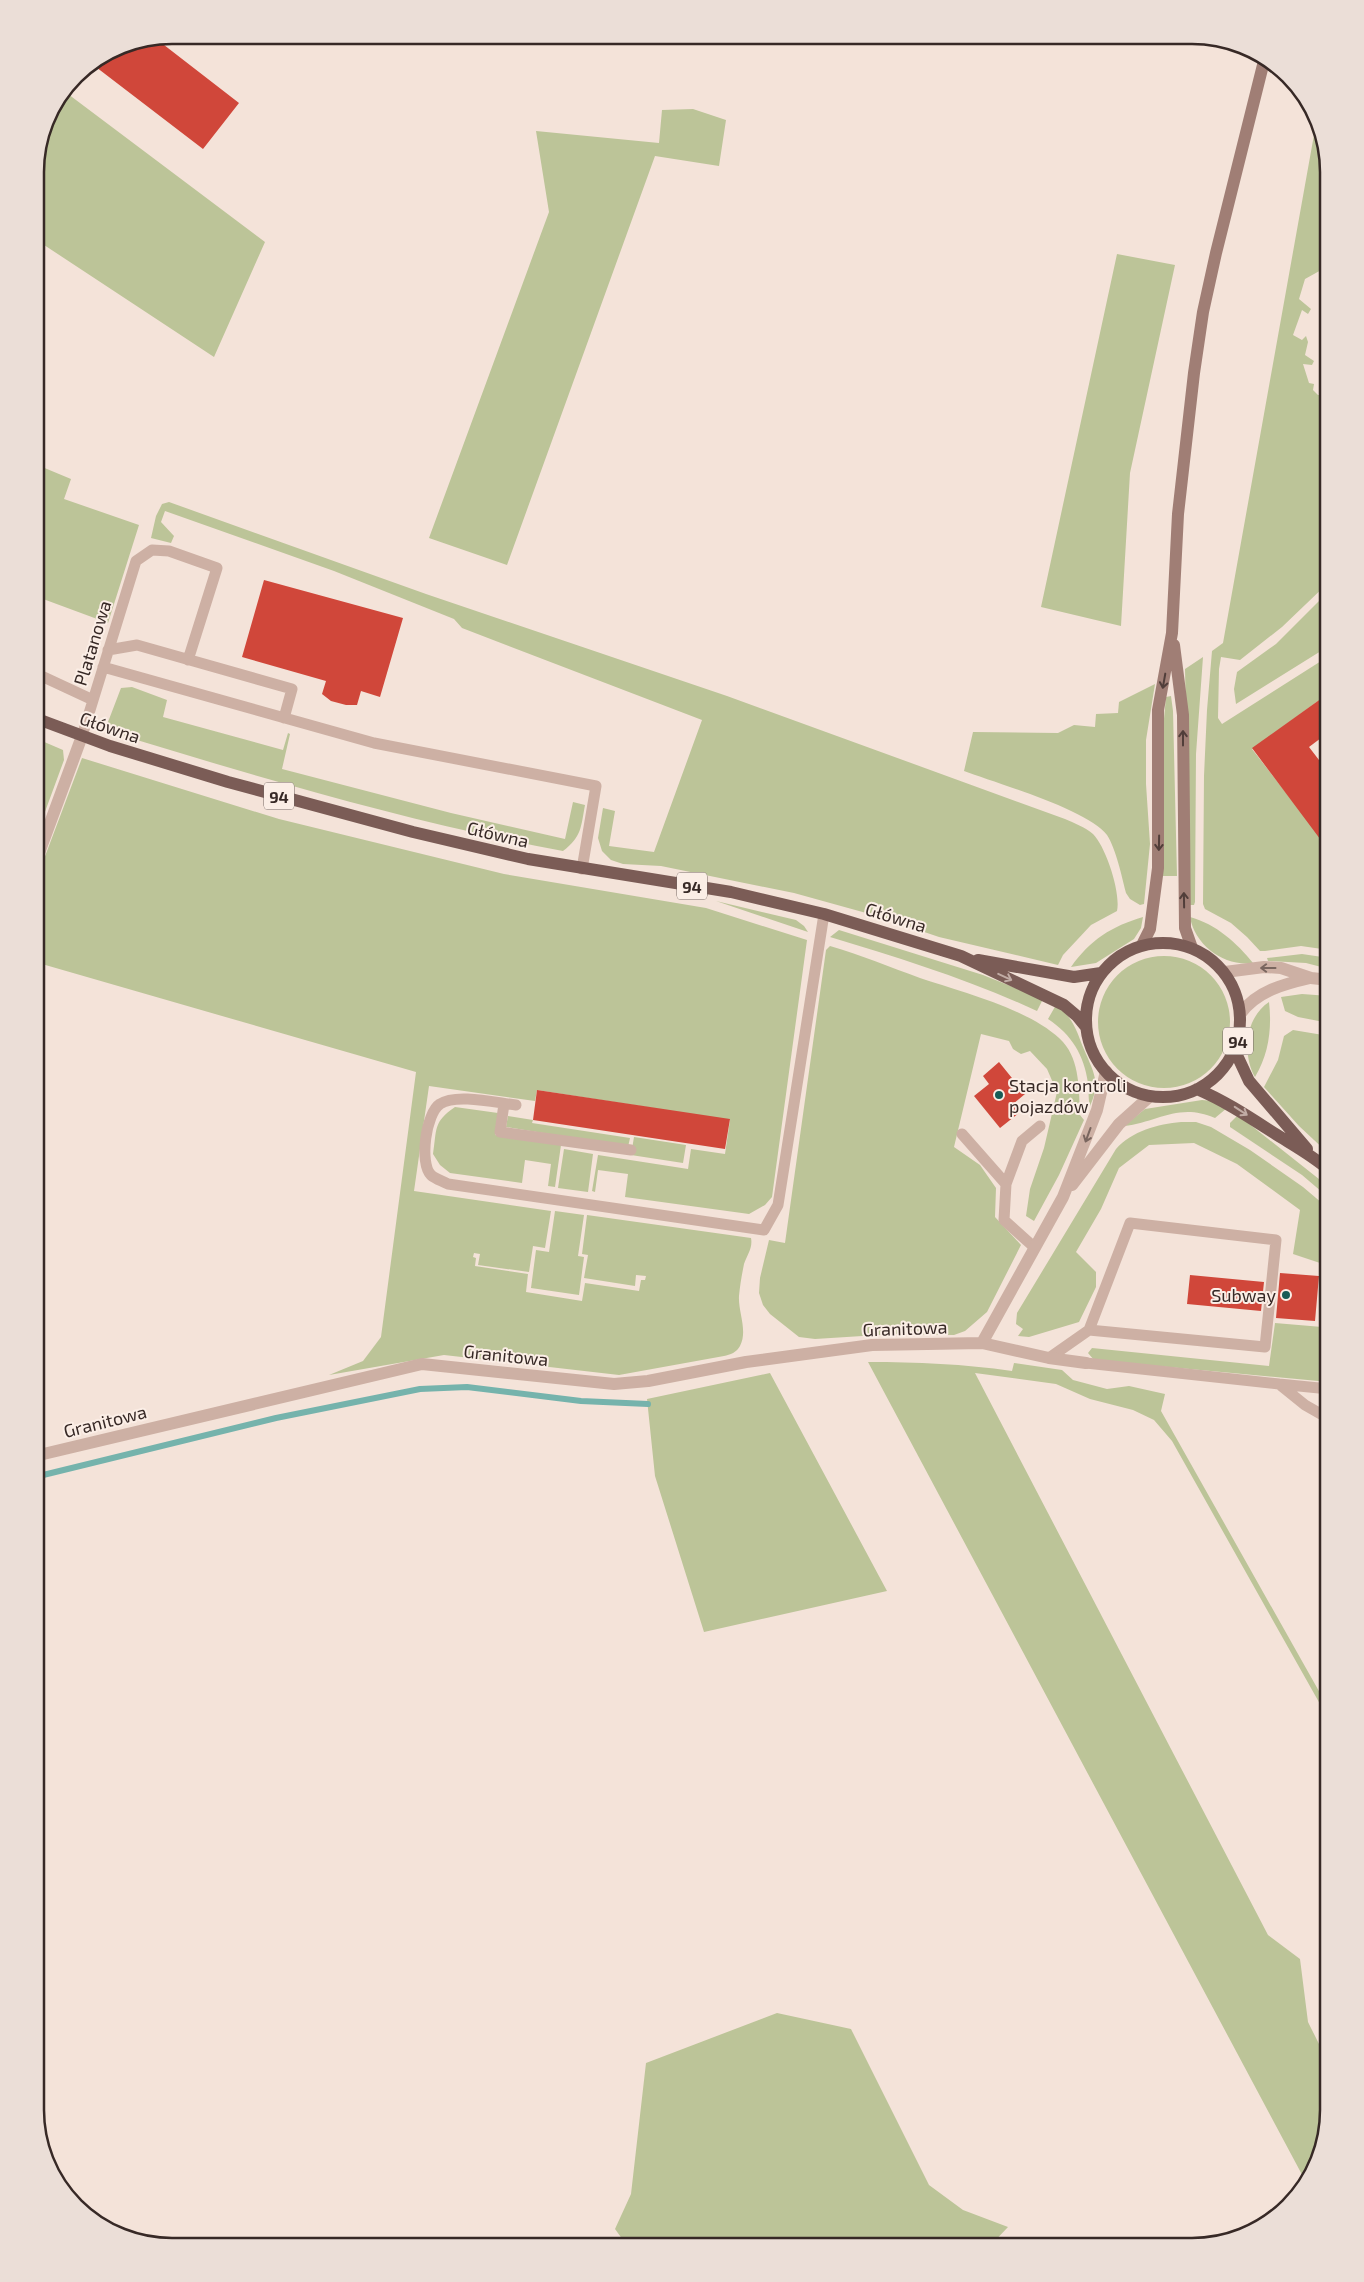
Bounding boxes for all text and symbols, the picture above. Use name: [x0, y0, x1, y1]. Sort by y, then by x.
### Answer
street label: Platanowa: [69, 598, 115, 688]
one-way arrow: [1158, 672, 1168, 688]
street label: Główna: [77, 706, 143, 748]
one-way arrow: [1178, 730, 1188, 746]
road number: 94: [264, 782, 294, 809]
street label: Główna: [465, 816, 531, 852]
one-way arrow: [1154, 834, 1163, 850]
road number: 94: [677, 872, 707, 899]
one-way arrow: [1179, 893, 1189, 909]
street label: Główna: [863, 897, 929, 937]
one-way arrow: [1261, 963, 1277, 973]
one-way arrow: [997, 973, 1012, 982]
road number: 94: [1223, 1028, 1253, 1054]
place label: Stacja kontroli pojazdów: [1009, 1074, 1126, 1117]
marker: Stacja kontroli pojazdów: [993, 1089, 1005, 1101]
one-way arrow: [1233, 1106, 1247, 1116]
one-way arrow: [1083, 1127, 1092, 1142]
place label: Subway: [1211, 1284, 1276, 1306]
marker: Subway: [1280, 1289, 1292, 1301]
street label: Granitowa: [862, 1316, 948, 1340]
street label: Granitowa: [463, 1340, 549, 1370]
street label: Granitowa: [61, 1400, 149, 1442]

